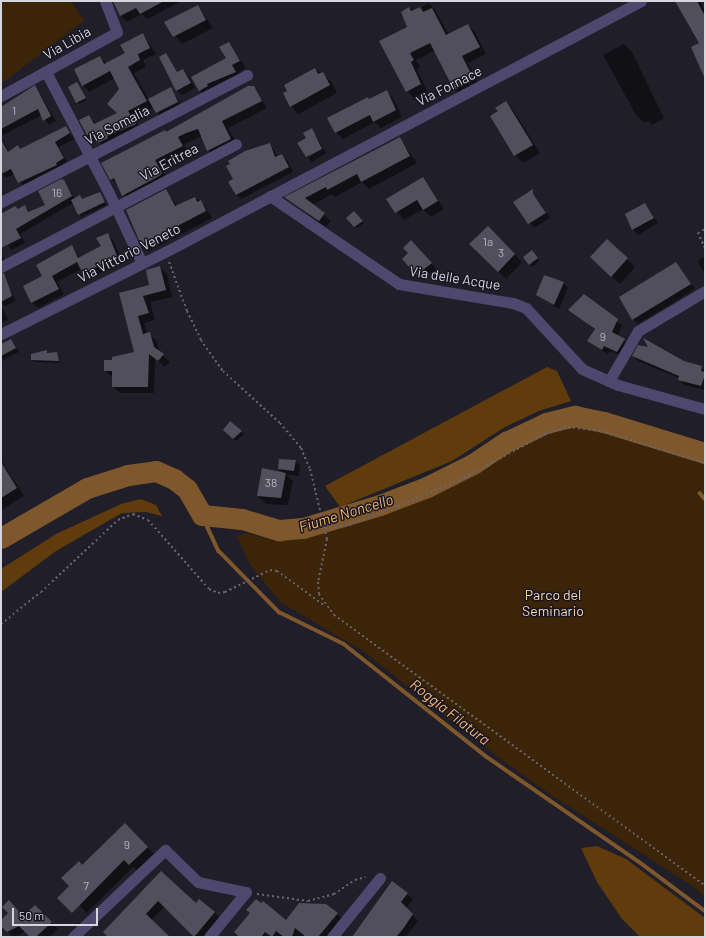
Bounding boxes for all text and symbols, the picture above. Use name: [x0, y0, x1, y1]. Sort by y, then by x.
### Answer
street label: Via Libia: [40, 23, 94, 63]
street label: Via Fornace: [413, 62, 485, 110]
street label: Via Somalia: [82, 102, 152, 148]
house number: 1: [12, 104, 16, 118]
street label: Via Eritrea: [137, 140, 201, 184]
house number: 16: [52, 186, 62, 200]
street label: Via Vittorio Veneto: [75, 220, 183, 286]
house number: 1a: [483, 235, 493, 249]
house number: 3: [498, 246, 504, 260]
street label: Via delle Acque: [408, 263, 502, 293]
house number: 9: [600, 330, 606, 344]
house number: 38: [265, 476, 277, 490]
water label: Fiume Noncello: [297, 490, 395, 536]
park label: Parco del Seminario: [522, 587, 584, 620]
water label: Roggia Filatura: [406, 675, 494, 749]
house number: 9: [124, 838, 130, 852]
house number: 7: [83, 879, 89, 893]
scale bar: [14, 900, 100, 926]
text: 50 m: [19, 908, 44, 922]

